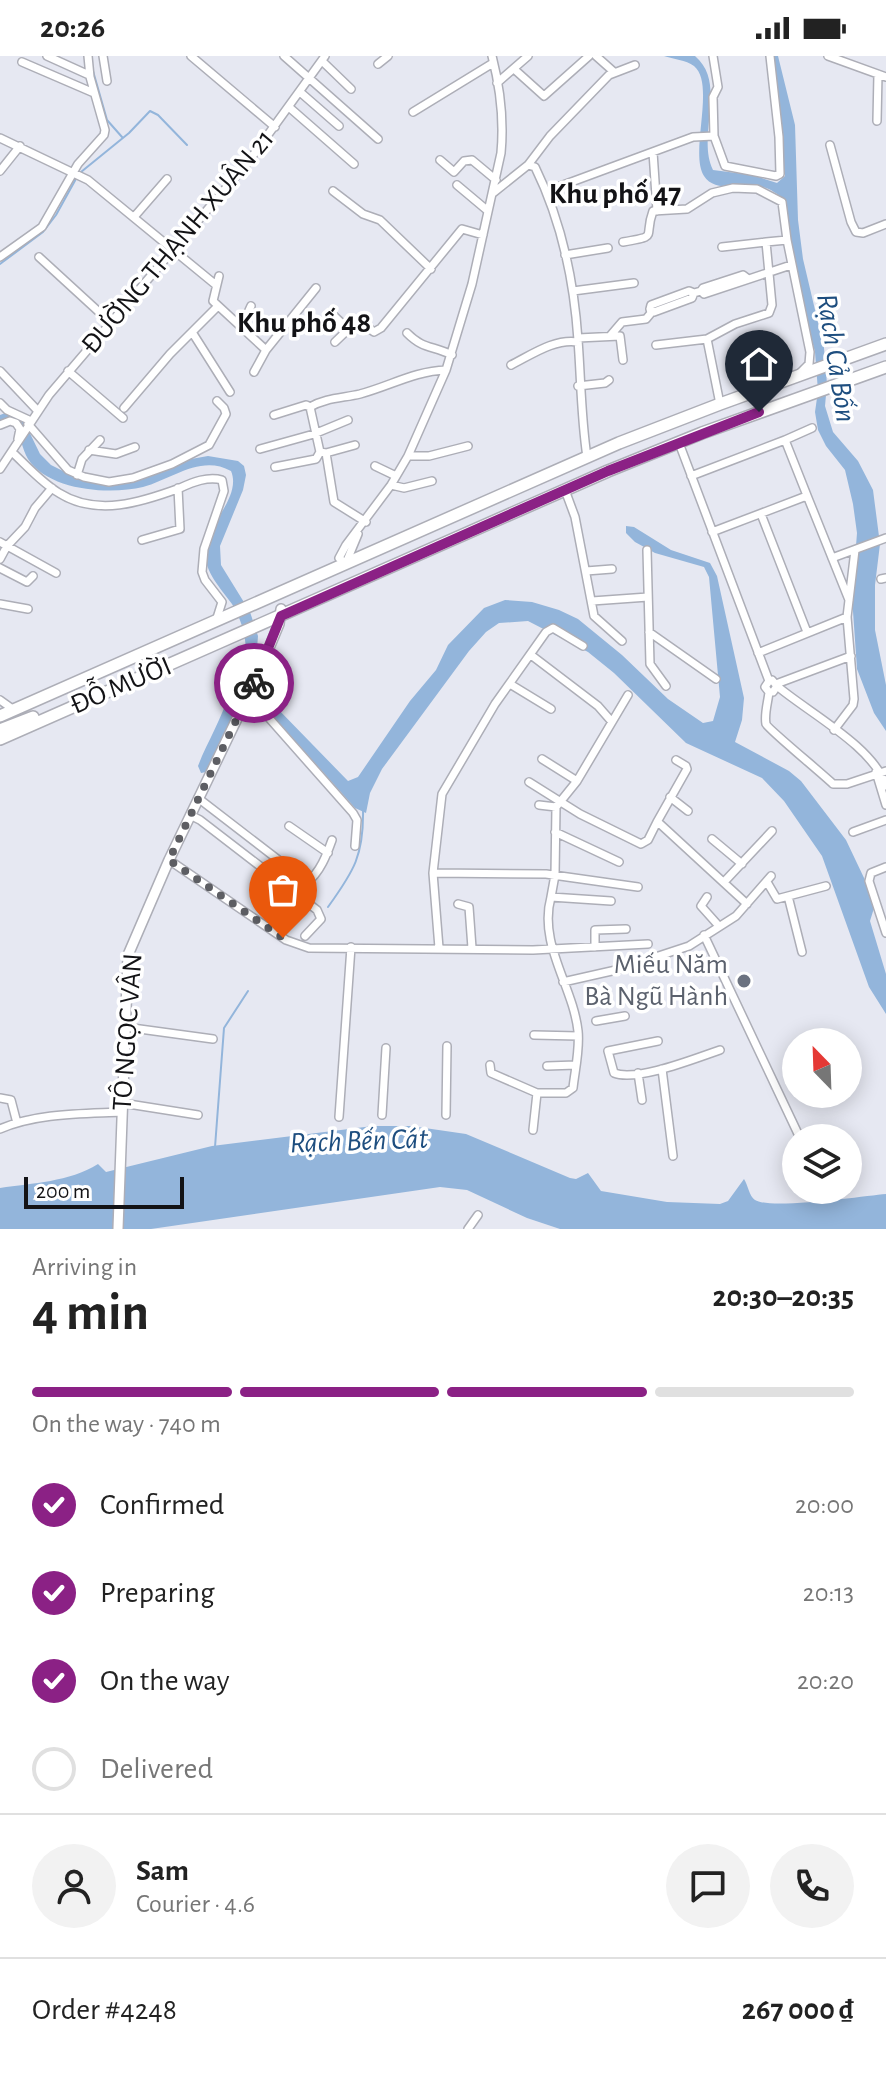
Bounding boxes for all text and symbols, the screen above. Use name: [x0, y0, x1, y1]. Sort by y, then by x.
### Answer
text: 20:26: [40, 13, 105, 43]
street label: ĐƯỜNG THẠNH XUÂN 21: [74, 123, 280, 359]
district label: Khu phố 47: [549, 178, 681, 209]
water label: Rạch Cả Bốn: [811, 291, 861, 425]
district label: Khu phố 48: [237, 307, 371, 338]
pin: [725, 330, 793, 412]
icon: home: [737, 342, 781, 386]
courier: [214, 643, 294, 723]
street label: ĐỖ MƯỜI: [64, 647, 176, 720]
icon: bike: [232, 661, 276, 705]
pin: [249, 856, 317, 938]
icon: bag: [261, 868, 305, 912]
place label: Miếu Năm Bà Ngũ Hành: [584, 951, 728, 1011]
street label: TÔ NGỌC VÂN: [107, 952, 147, 1112]
marker: Miếu Năm Bà Ngũ Hành: [735, 972, 753, 990]
north arrow: [782, 1028, 862, 1108]
map controls: [782, 1028, 862, 1204]
water label: Rạch Bến Cát: [289, 1124, 429, 1158]
button: layers: [782, 1124, 862, 1204]
scale bar: [24, 1173, 184, 1209]
text: 200 m: [36, 1180, 90, 1202]
text: Arriving in: [32, 1254, 137, 1280]
text: 20:30–20:35: [712, 1282, 854, 1312]
text: 4 min: [32, 1287, 149, 1339]
text: On the way · 740 m: [32, 1411, 221, 1437]
icon: check: [32, 1483, 76, 1527]
text: Confirmed: [100, 1490, 224, 1520]
text: 20:00: [795, 1492, 854, 1518]
icon: check: [32, 1571, 76, 1615]
text: Preparing: [100, 1578, 215, 1608]
text: 20:13: [803, 1580, 854, 1606]
icon: check: [32, 1659, 76, 1703]
text: On the way: [100, 1666, 229, 1696]
text: 20:20: [797, 1668, 854, 1694]
text: Delivered: [100, 1754, 213, 1784]
button: person: [32, 1844, 116, 1928]
button: chat: [666, 1844, 750, 1928]
button: phone: [770, 1844, 854, 1928]
text: Sam: [136, 1856, 189, 1886]
text: Courier · 4.6: [136, 1891, 255, 1917]
text: Order #4248: [32, 1995, 177, 2025]
text: 267 000 ₫: [742, 1995, 854, 2025]

